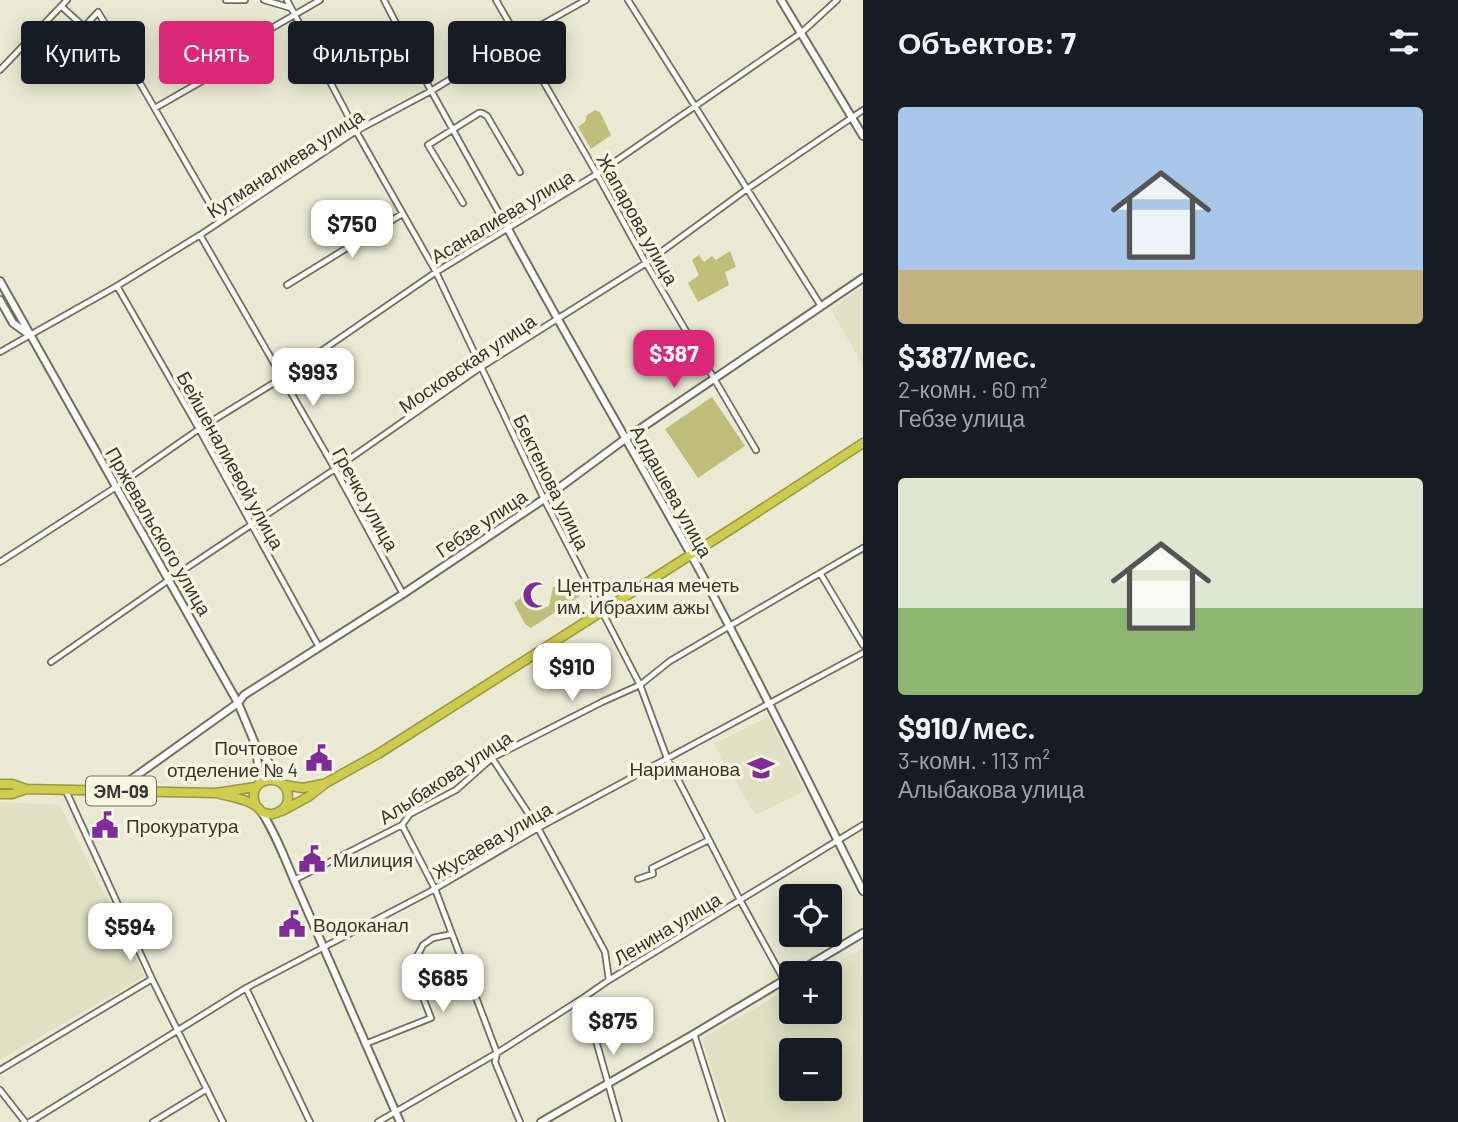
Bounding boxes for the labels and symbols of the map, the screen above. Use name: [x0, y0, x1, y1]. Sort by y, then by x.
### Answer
street label: Кутманалиева улица: [202, 103, 368, 222]
street label: Жапарова улица: [592, 149, 684, 289]
street label: Асаналиева улица: [426, 164, 578, 268]
pin: $750: [311, 201, 393, 260]
street label: Московская улица: [394, 308, 540, 417]
pin: $387: [633, 330, 715, 390]
pin: $993: [272, 348, 354, 408]
street label: Бейшеналиевой улица: [172, 367, 290, 553]
street label: Бектенова улица: [509, 410, 595, 554]
street label: Алдашева улица: [626, 421, 718, 562]
street label: Пржевальского улица: [101, 443, 217, 620]
street label: Гречко улица: [328, 443, 404, 555]
street label: Гебзе улица: [431, 484, 531, 562]
place label: Центральная мечеть им. Ибрахим ажы: [557, 573, 740, 618]
mosque icon: Центральная мечеть им. Ибрахим ажы: [521, 580, 551, 610]
pin: $910: [531, 644, 613, 703]
street label: Алыбакова улица: [374, 725, 516, 829]
place label: Почтовое отделение № 4: [167, 736, 298, 781]
public building icon: Почтовое отделение № 4: [304, 743, 334, 773]
school or university icon: Нариманова: [746, 753, 776, 783]
place label: Нариманова: [629, 757, 740, 780]
road number: ЭМ-09: [86, 776, 156, 806]
street label: Жусаева улица: [428, 796, 556, 883]
public building icon: Прокуратура: [90, 810, 120, 840]
place label: Прокуратура: [126, 814, 239, 837]
public building icon: Милиция: [297, 844, 327, 874]
place label: Милиция: [333, 848, 413, 871]
street label: Ленина улица: [609, 887, 725, 969]
pin: $594: [89, 904, 171, 963]
public building icon: Водоканал: [277, 909, 307, 939]
place label: Водоканал: [313, 913, 409, 936]
pin: $685: [402, 954, 484, 1014]
pin: $875: [572, 998, 654, 1057]

